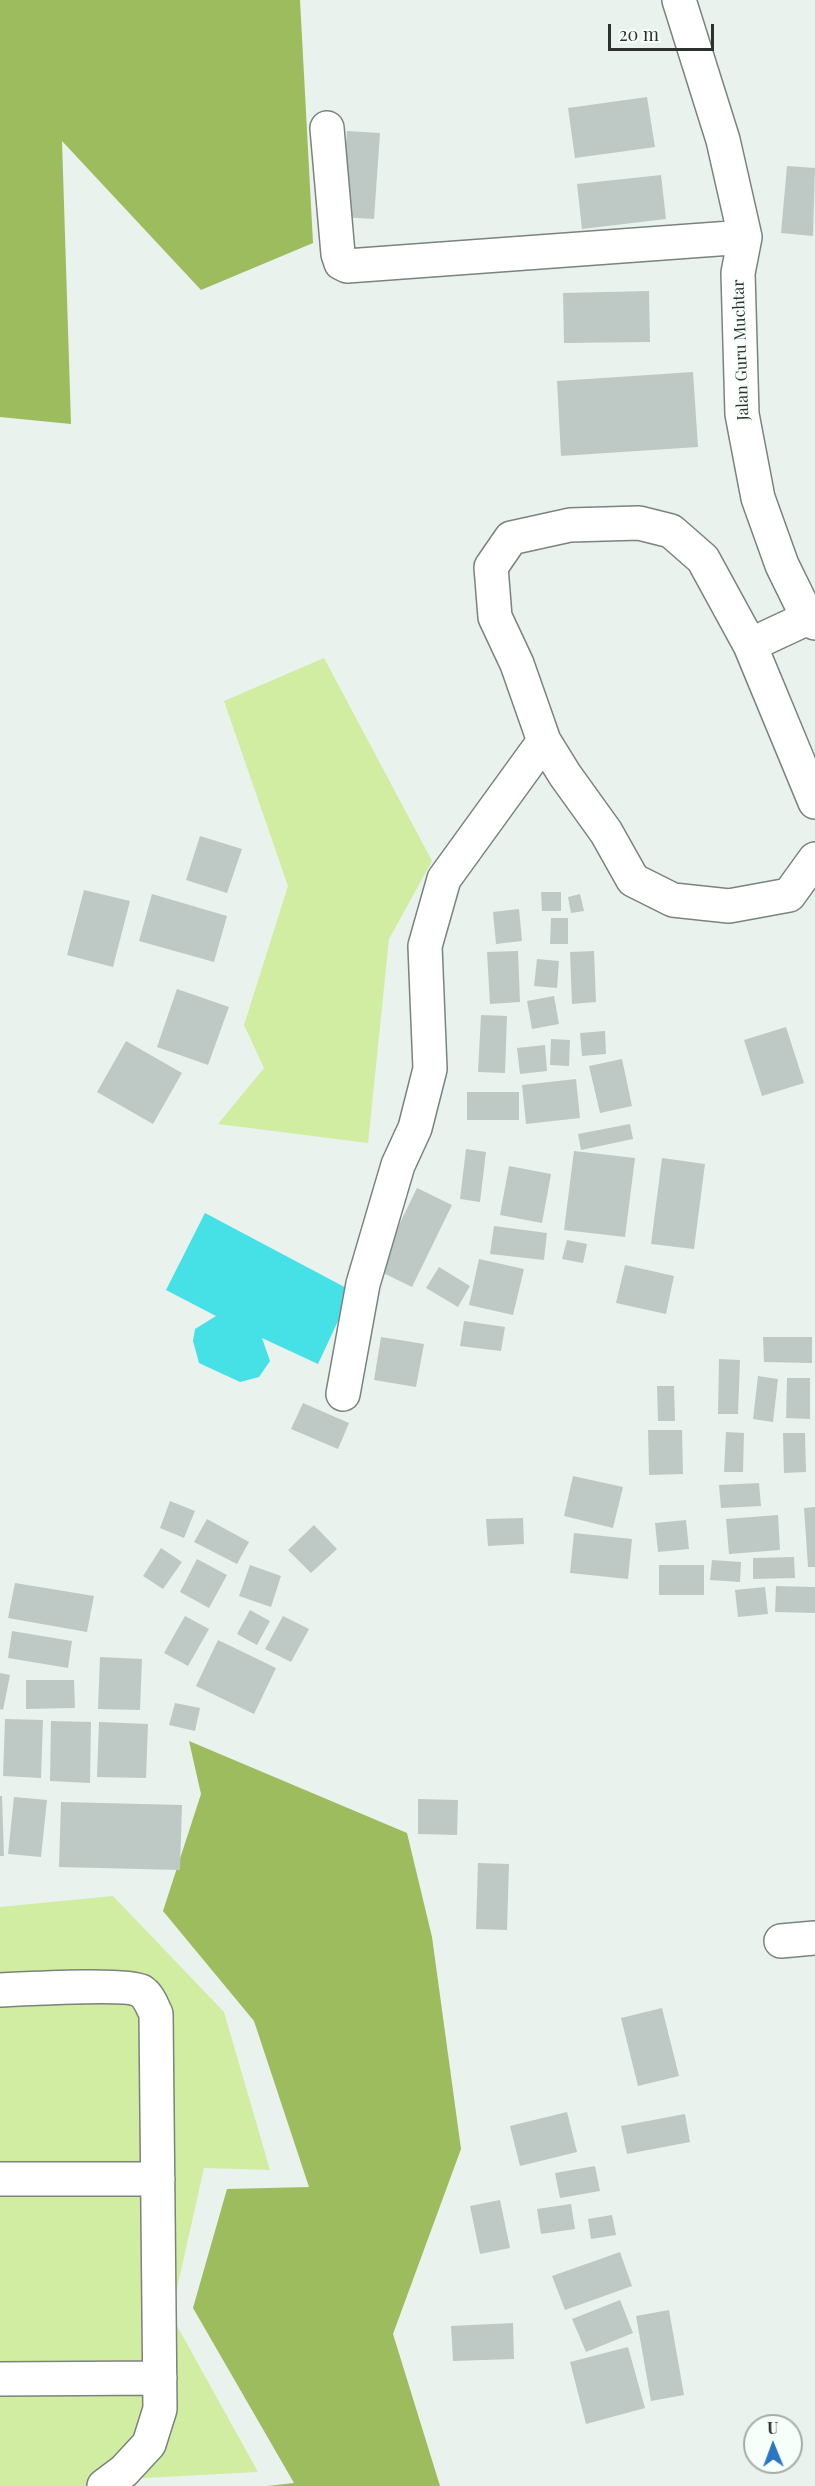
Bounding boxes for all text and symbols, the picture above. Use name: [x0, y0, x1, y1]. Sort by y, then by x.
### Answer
scale bar: [611, 12, 718, 50]
text: 20 m: [619, 22, 659, 46]
street label: Jalan Guru Muchtar: [729, 279, 753, 421]
north arrow: [743, 2414, 803, 2474]
text: U: [767, 2417, 778, 2438]

